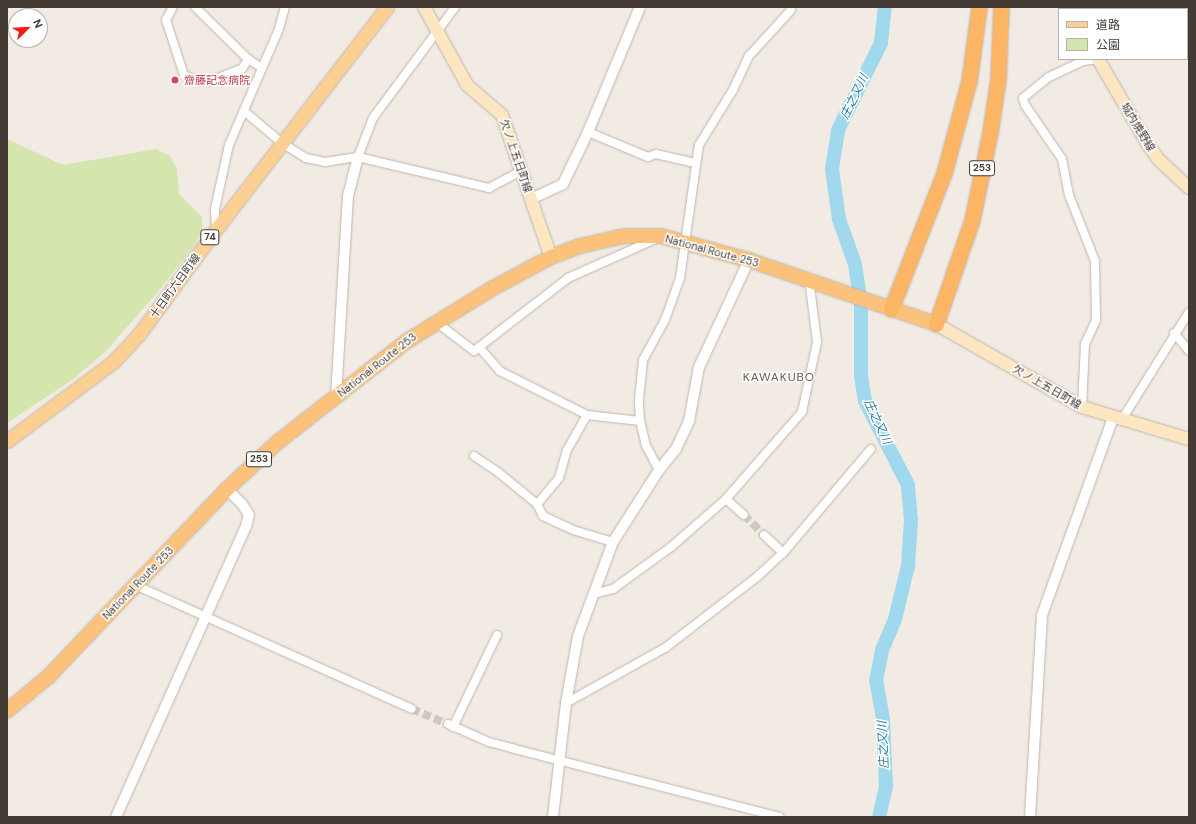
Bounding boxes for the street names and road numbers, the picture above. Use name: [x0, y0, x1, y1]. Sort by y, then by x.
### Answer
street label: 城内焼野線: [1118, 100, 1158, 154]
street label: 欠ノ上五日町線: [497, 117, 535, 195]
road number: 253: [968, 160, 996, 176]
road number: 74: [200, 229, 220, 245]
street label: National Route 253: [664, 232, 760, 270]
street label: 十日町六日町線: [147, 251, 203, 321]
street label: National Route 253: [335, 330, 419, 400]
street label: 欠ノ上五日町線: [1010, 362, 1084, 412]
road number: 253: [245, 451, 273, 467]
street label: National Route 253: [100, 544, 176, 622]

